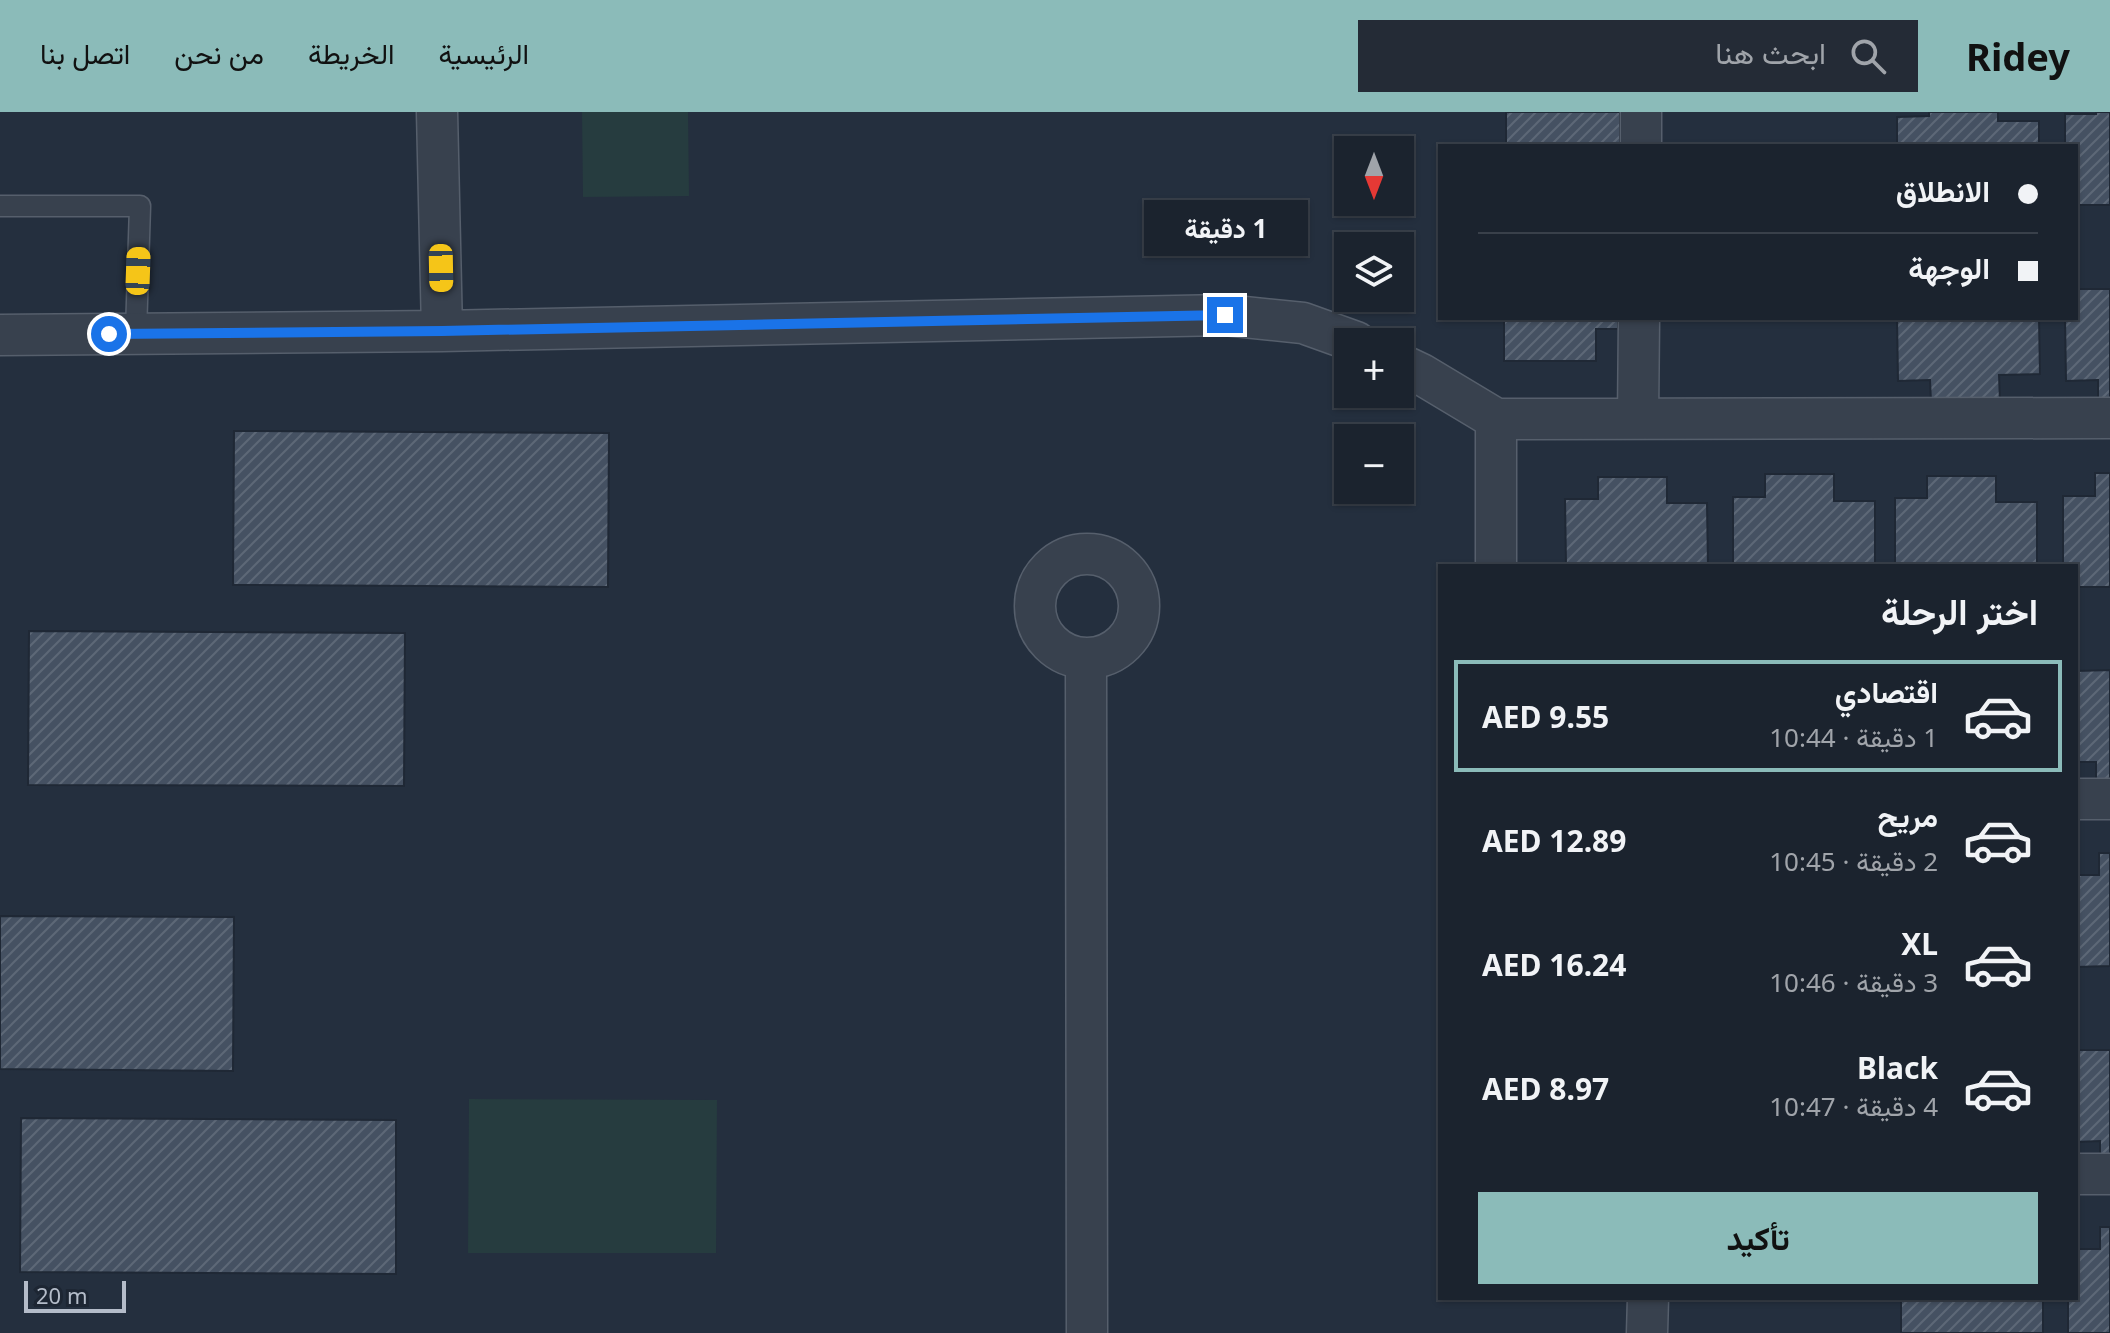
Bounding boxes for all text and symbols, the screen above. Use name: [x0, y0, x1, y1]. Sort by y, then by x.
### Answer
search box: [1358, 20, 1918, 92]
text: Ridey: [1966, 30, 2070, 82]
text: ابحث هنا: [1715, 32, 1826, 73]
text: اتصل بنا: [40, 34, 130, 72]
text: من نحن: [174, 34, 264, 72]
text: الخريطة: [308, 34, 395, 72]
text: الرئيسية: [439, 34, 529, 72]
icon: search: [1846, 34, 1890, 78]
north arrow: [1334, 136, 1414, 216]
map controls: [1334, 136, 1414, 504]
text: الانطلاق: [1896, 170, 1990, 211]
callout: 1 دقيقة: [1143, 199, 1307, 255]
text: 1 دقيقة: [1185, 210, 1267, 246]
button: layers: [1334, 232, 1414, 312]
car: [429, 244, 453, 292]
car: [125, 247, 151, 295]
text: الوجهة: [1908, 247, 1990, 288]
route end: [1207, 297, 1243, 333]
route start: [91, 316, 127, 352]
button: +: [1334, 328, 1414, 408]
button: −: [1334, 424, 1414, 504]
text: اختر الرحلة: [1881, 587, 2038, 636]
text: اقتصادي: [1835, 671, 1938, 712]
icon: car: [1962, 680, 2034, 752]
text: AED 9.55: [1482, 696, 1609, 737]
text: 1 دقيقة · 10:44: [1769, 719, 1938, 755]
text: مريح: [1878, 795, 1938, 836]
icon: car: [1962, 804, 2034, 876]
text: AED 12.89: [1482, 820, 1626, 861]
text: 2 دقيقة · 10:45: [1769, 843, 1938, 879]
text: XL: [1901, 923, 1938, 964]
icon: car: [1962, 928, 2034, 1000]
text: AED 16.24: [1482, 944, 1626, 985]
text: 3 دقيقة · 10:46: [1769, 964, 1938, 1000]
text: Black: [1857, 1047, 1938, 1088]
icon: car: [1962, 1052, 2034, 1124]
text: AED 8.97: [1482, 1068, 1609, 1109]
text: 4 دقيقة · 10:47: [1769, 1088, 1938, 1124]
button: تأكيد: [1478, 1192, 2038, 1284]
scale bar: [24, 1277, 126, 1313]
text: 20 m: [36, 1280, 87, 1310]

